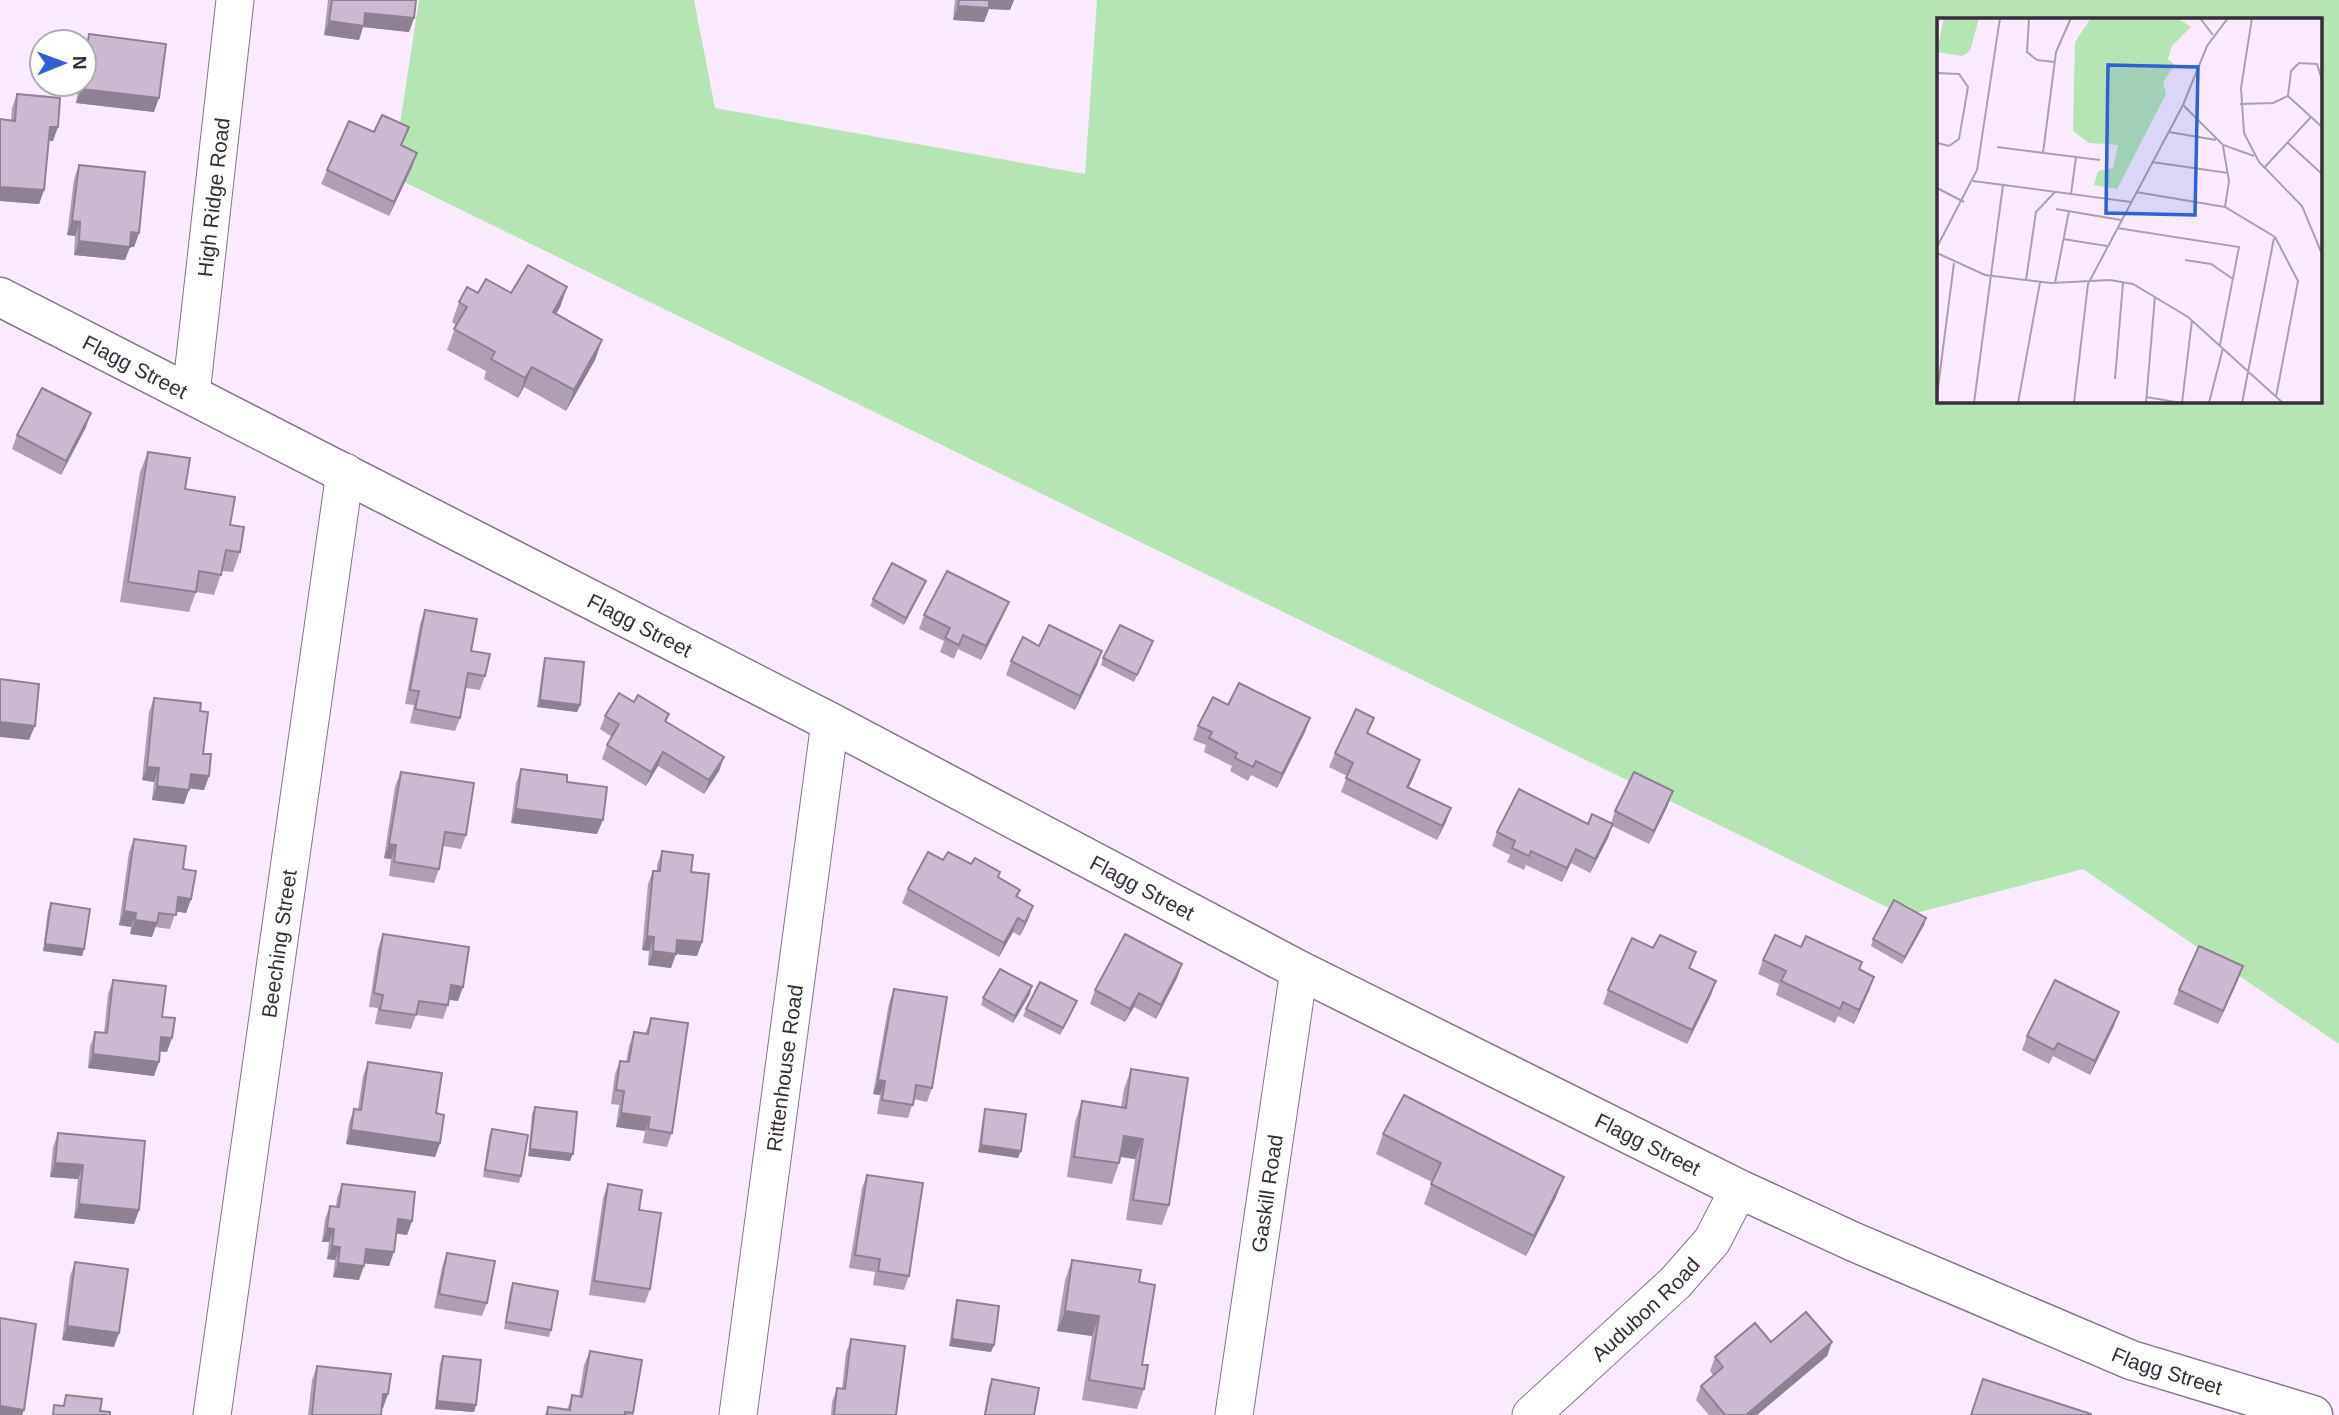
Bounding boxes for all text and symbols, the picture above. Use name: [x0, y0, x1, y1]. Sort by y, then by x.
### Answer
inset map: [1937, 18, 2322, 402]
north arrow: [28, 28, 98, 98]
text: N: [69, 56, 90, 70]
street label: High Ridge Road: [193, 116, 233, 278]
street label: Flagg Street: [79, 330, 192, 403]
street label: Flagg Street: [584, 588, 696, 661]
street label: Flagg Street: [1087, 850, 1199, 924]
street label: Beeching Street: [257, 868, 300, 1019]
street label: Rittenhouse Road: [762, 983, 807, 1153]
street label: Flagg Street: [1592, 1108, 1705, 1180]
street label: Gaskill Road: [1246, 1133, 1286, 1254]
street label: Audubon Road: [1587, 1252, 1704, 1365]
street label: Flagg Street: [2109, 1342, 2225, 1399]

